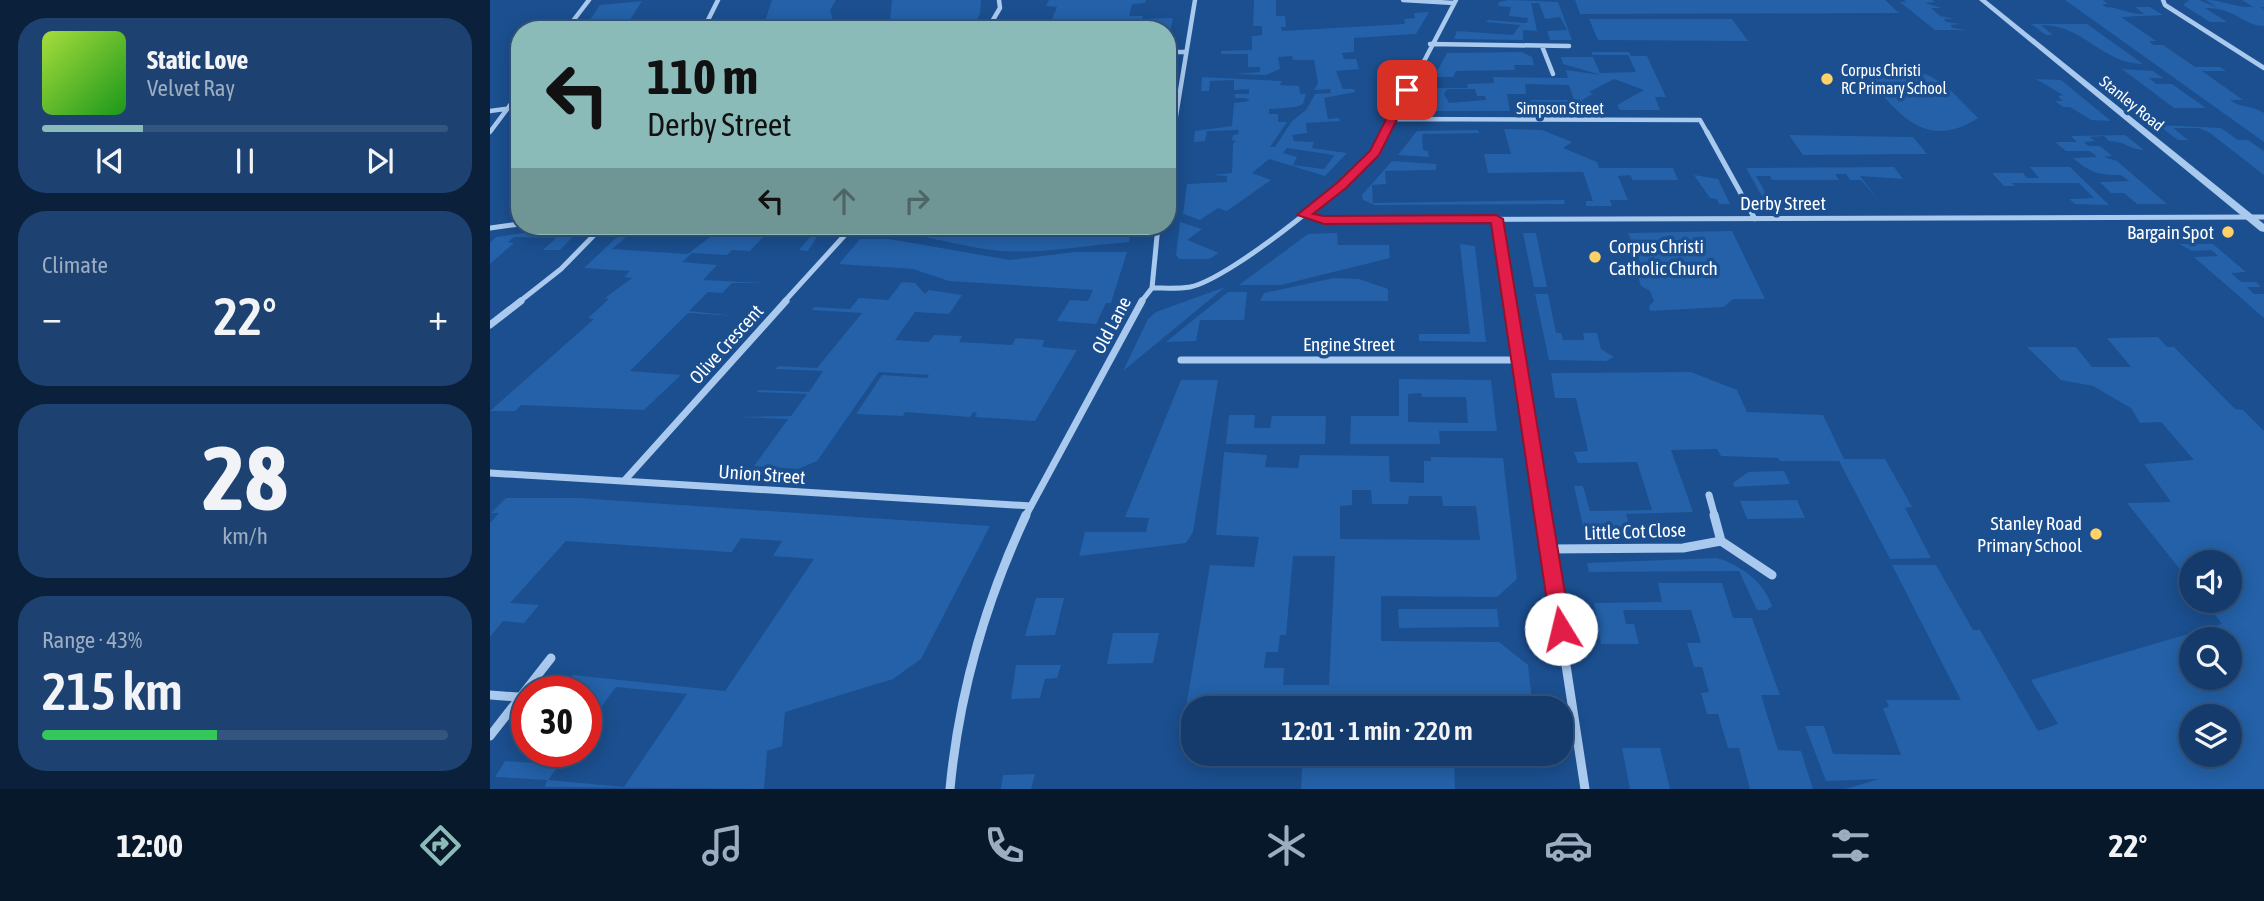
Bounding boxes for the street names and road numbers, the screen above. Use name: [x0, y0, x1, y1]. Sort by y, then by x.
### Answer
street label: Stanley Road: [2096, 72, 2168, 135]
street label: Simpson Street: [1516, 99, 1604, 118]
street label: Derby Street: [1740, 192, 1826, 214]
street label: Old Lane: [1087, 293, 1135, 357]
street label: Olive Crescent: [685, 300, 767, 388]
street label: Engine Street: [1303, 333, 1395, 355]
street label: Union Street: [718, 460, 806, 488]
street label: Little Cot Close: [1584, 518, 1686, 544]

